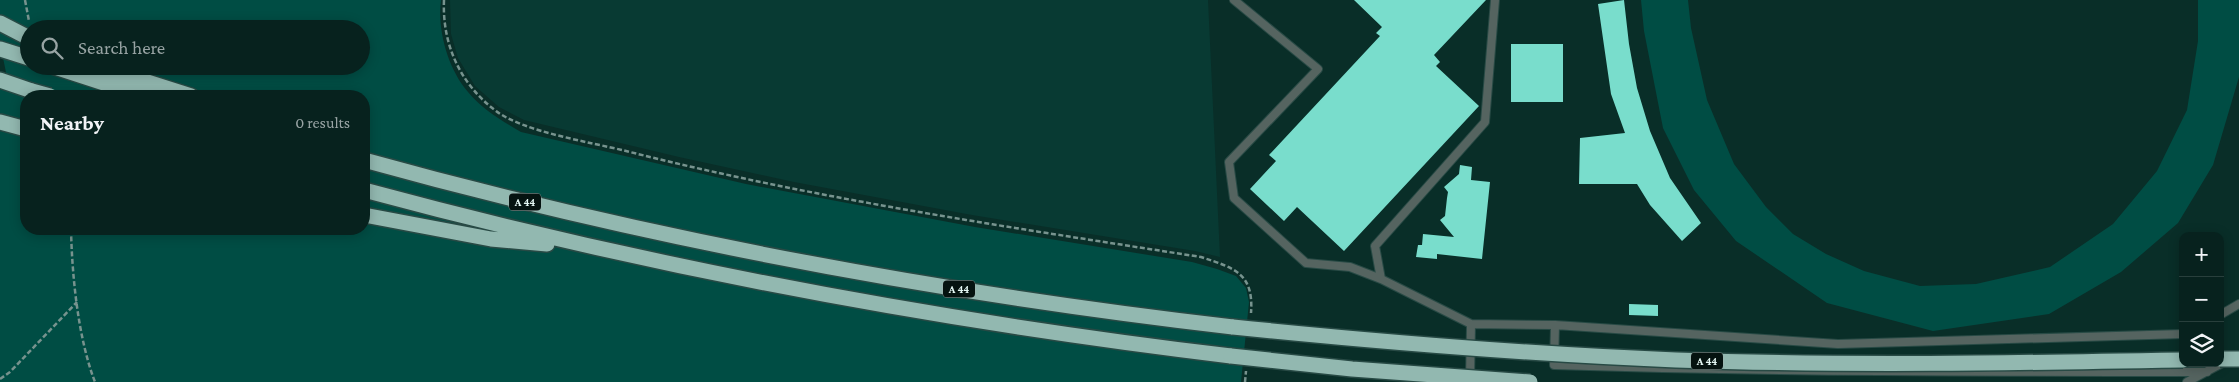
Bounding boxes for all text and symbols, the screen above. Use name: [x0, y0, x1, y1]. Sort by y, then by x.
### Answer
search box: [20, 20, 370, 75]
icon: search: [38, 34, 66, 62]
text: Search here: [78, 37, 165, 58]
text: Nearby: [40, 111, 104, 135]
text: 0 results: [295, 114, 350, 131]
road number: A 44: [509, 193, 541, 210]
map controls: [2179, 232, 2224, 367]
button: +: [2179, 232, 2224, 277]
button: −: [2179, 277, 2224, 322]
road number: A 44: [943, 280, 975, 298]
button: layers: [2179, 322, 2224, 367]
road number: A 44: [1691, 352, 1723, 370]

